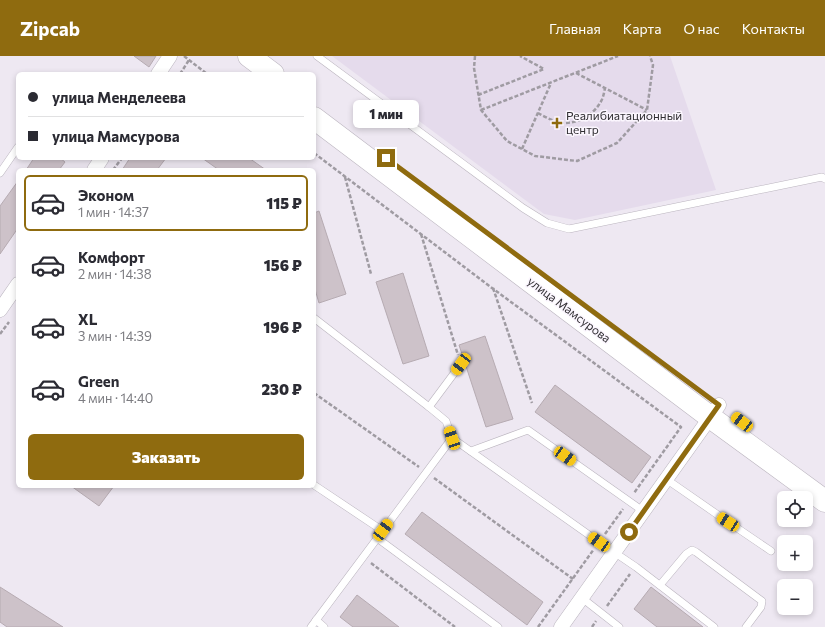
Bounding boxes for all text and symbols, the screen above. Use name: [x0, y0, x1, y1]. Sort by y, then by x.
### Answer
text: Zipcab: [20, 17, 80, 40]
text: Главная: [549, 20, 601, 37]
text: Карта: [623, 20, 661, 37]
text: О нас: [683, 20, 720, 37]
text: Контакты: [742, 20, 805, 37]
text: улица Менделеева: [52, 88, 186, 106]
callout: 1 мин: [353, 100, 419, 128]
text: 1 мин: [369, 106, 403, 122]
place label: Реалибиатационный центр: [566, 108, 682, 136]
marker: Реалибиатационный центр: [551, 117, 563, 129]
text: улица Мамсурова: [52, 127, 180, 145]
route end: [377, 149, 395, 167]
icon: car: [30, 185, 66, 221]
text: Эконом: [78, 186, 134, 204]
text: 115 ₽: [266, 194, 302, 212]
text: 1 мин · 14:37: [78, 204, 149, 220]
icon: car: [30, 247, 66, 283]
text: Комфорт: [78, 248, 145, 266]
text: 156 ₽: [264, 256, 302, 274]
text: 2 мин · 14:38: [78, 266, 152, 282]
street label: улица Мамсурова: [525, 273, 614, 345]
icon: car: [30, 309, 66, 345]
text: XL: [78, 310, 97, 328]
text: 196 ₽: [263, 318, 302, 336]
text: 3 мин · 14:39: [78, 328, 152, 344]
car: [449, 351, 473, 377]
icon: car: [30, 371, 66, 407]
text: Green: [78, 372, 119, 390]
text: 230 ₽: [261, 380, 302, 398]
text: 4 мин · 14:40: [78, 390, 153, 406]
car: [729, 410, 755, 434]
car: [442, 425, 462, 451]
button: Заказать: [28, 434, 304, 480]
car: [552, 444, 578, 468]
map controls: [777, 491, 813, 615]
button: locate: [777, 491, 813, 527]
car: [715, 510, 741, 534]
car: [371, 517, 395, 543]
route start: [620, 523, 638, 541]
car: [586, 530, 612, 554]
button: +: [777, 535, 813, 571]
button: −: [777, 579, 813, 615]

